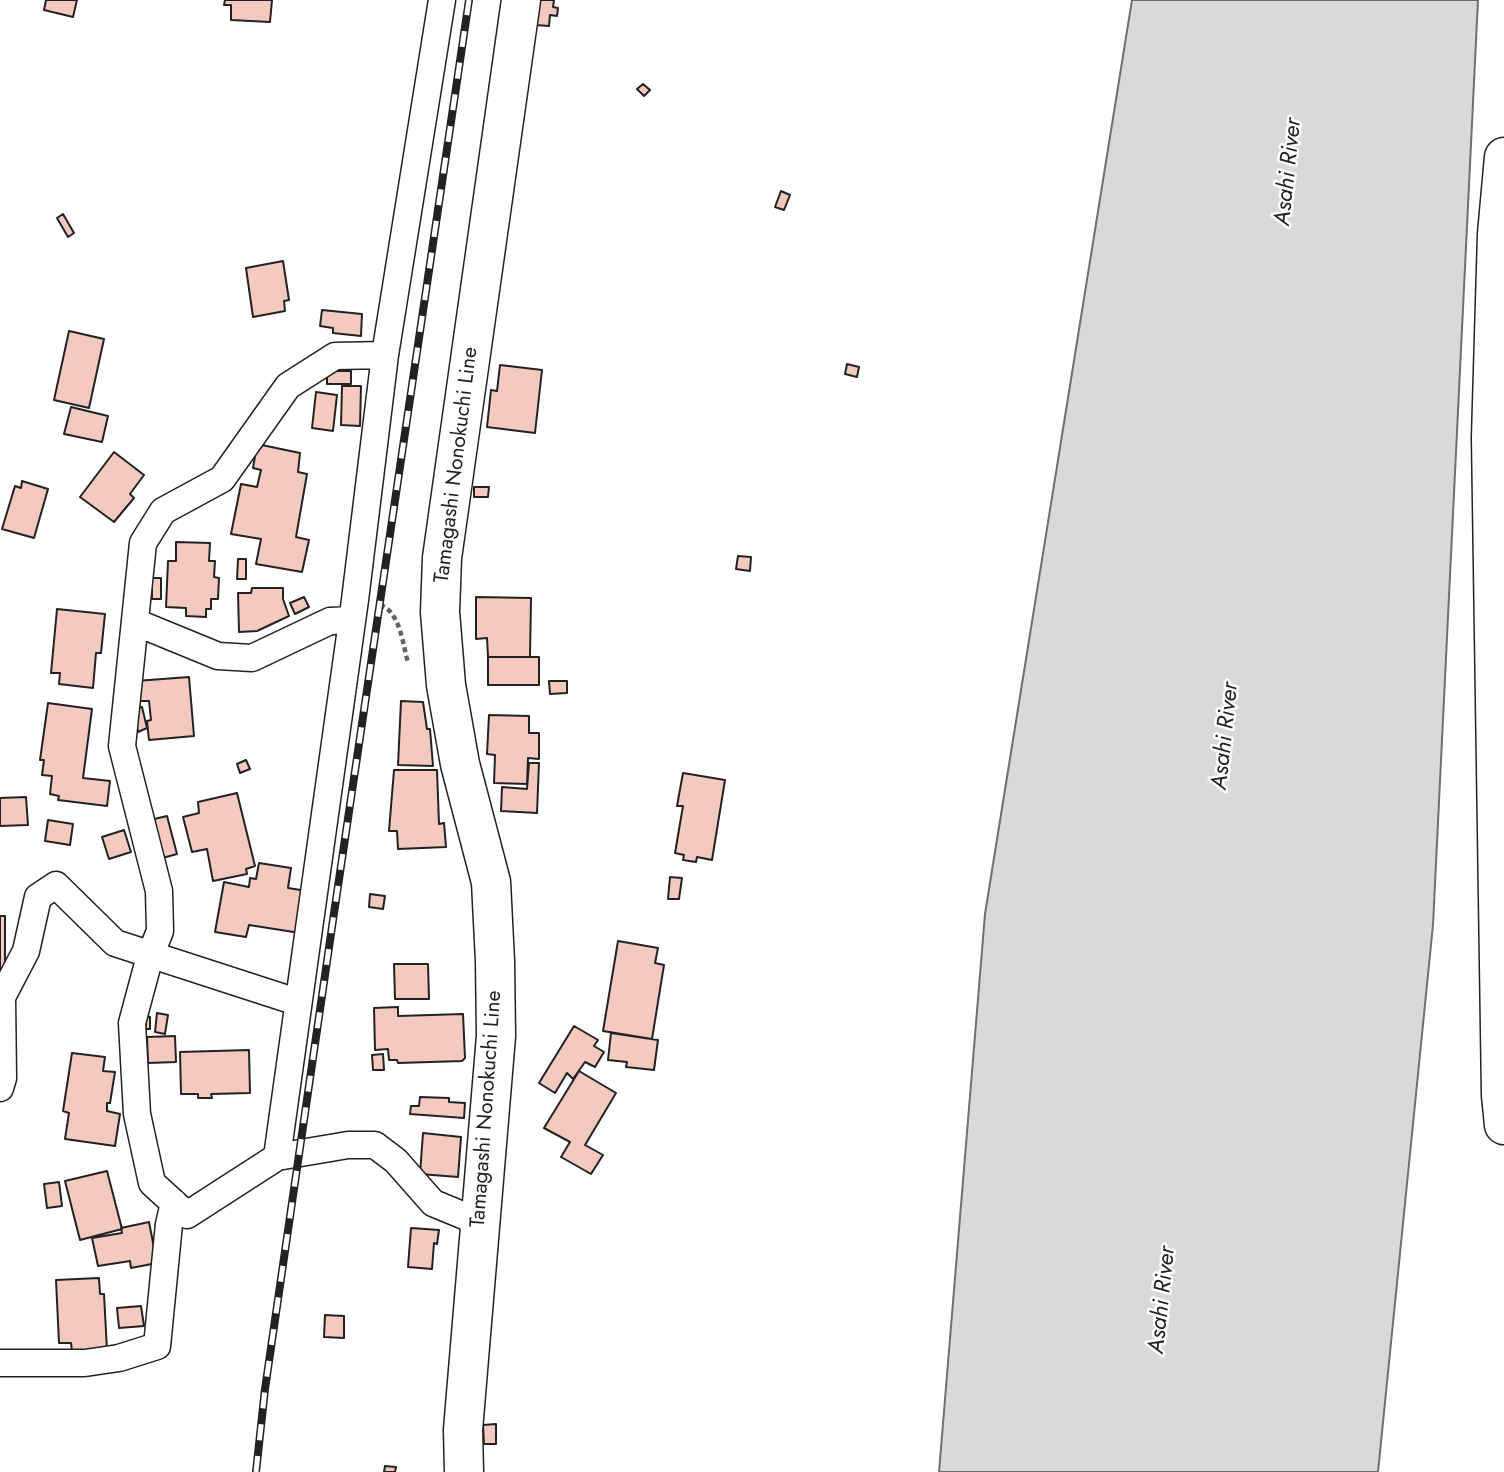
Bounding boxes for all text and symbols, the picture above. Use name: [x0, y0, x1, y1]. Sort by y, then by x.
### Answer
water label: Asahi River: [1270, 117, 1308, 227]
street label: Tamagashi Nonokuchi Line: [430, 346, 484, 584]
water label: Asahi River: [1207, 681, 1245, 791]
street label: Tamagashi Nonokuchi Line: [466, 990, 508, 1228]
water label: Asahi River: [1144, 1245, 1182, 1355]

